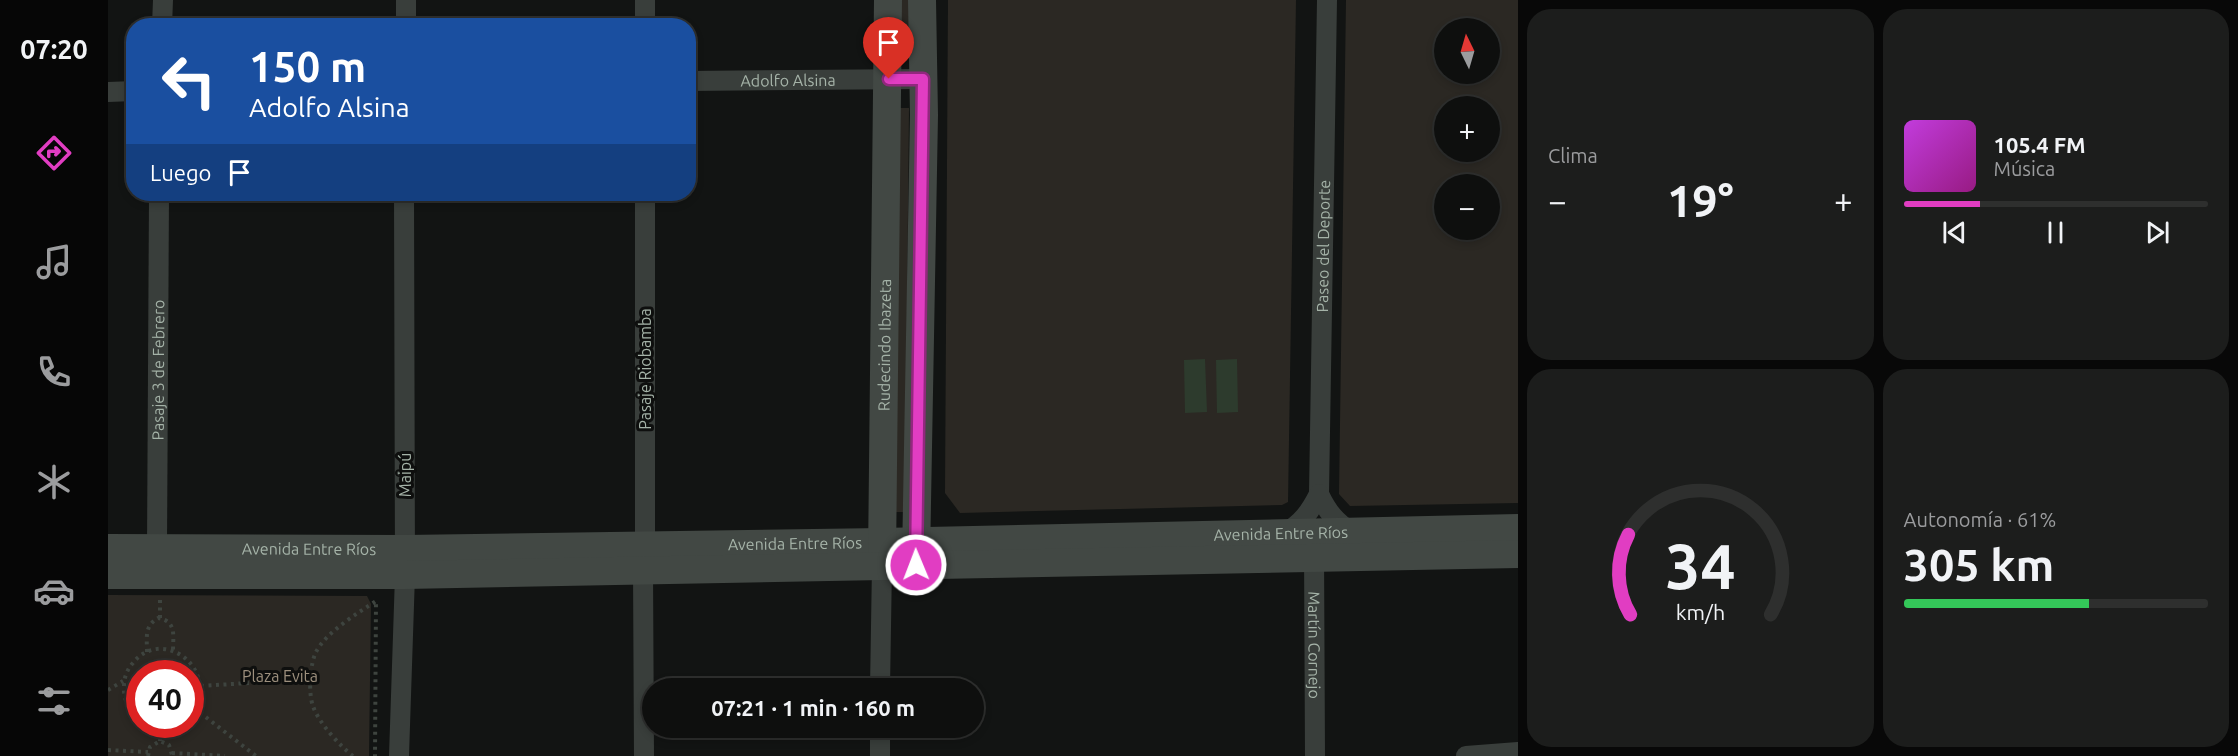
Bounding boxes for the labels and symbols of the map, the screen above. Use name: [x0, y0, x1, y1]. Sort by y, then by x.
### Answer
pin: [863, 17, 914, 79]
north arrow: [1434, 18, 1500, 84]
street label: Adolfo Alsina: [740, 71, 836, 90]
street label: Paseo del Deporte: [1313, 180, 1333, 313]
street label: Rudecindo Ibazeta: [875, 279, 894, 411]
street label: Pasaje 3 de Febrero: [149, 300, 167, 440]
street label: Pasaje Riobamba: [636, 308, 654, 430]
street label: Maipú: [396, 453, 414, 497]
street label: Avenida Entre Ríos: [1213, 523, 1348, 544]
street label: Avenida Entre Ríos: [728, 533, 862, 553]
position arrow: [884, 533, 948, 597]
street label: Avenida Entre Ríos: [242, 539, 376, 558]
street label: Martín Cornejo: [1305, 591, 1324, 699]
speed limit sign: 40: [126, 660, 204, 738]
park label: Plaza Evita: [242, 667, 318, 685]

